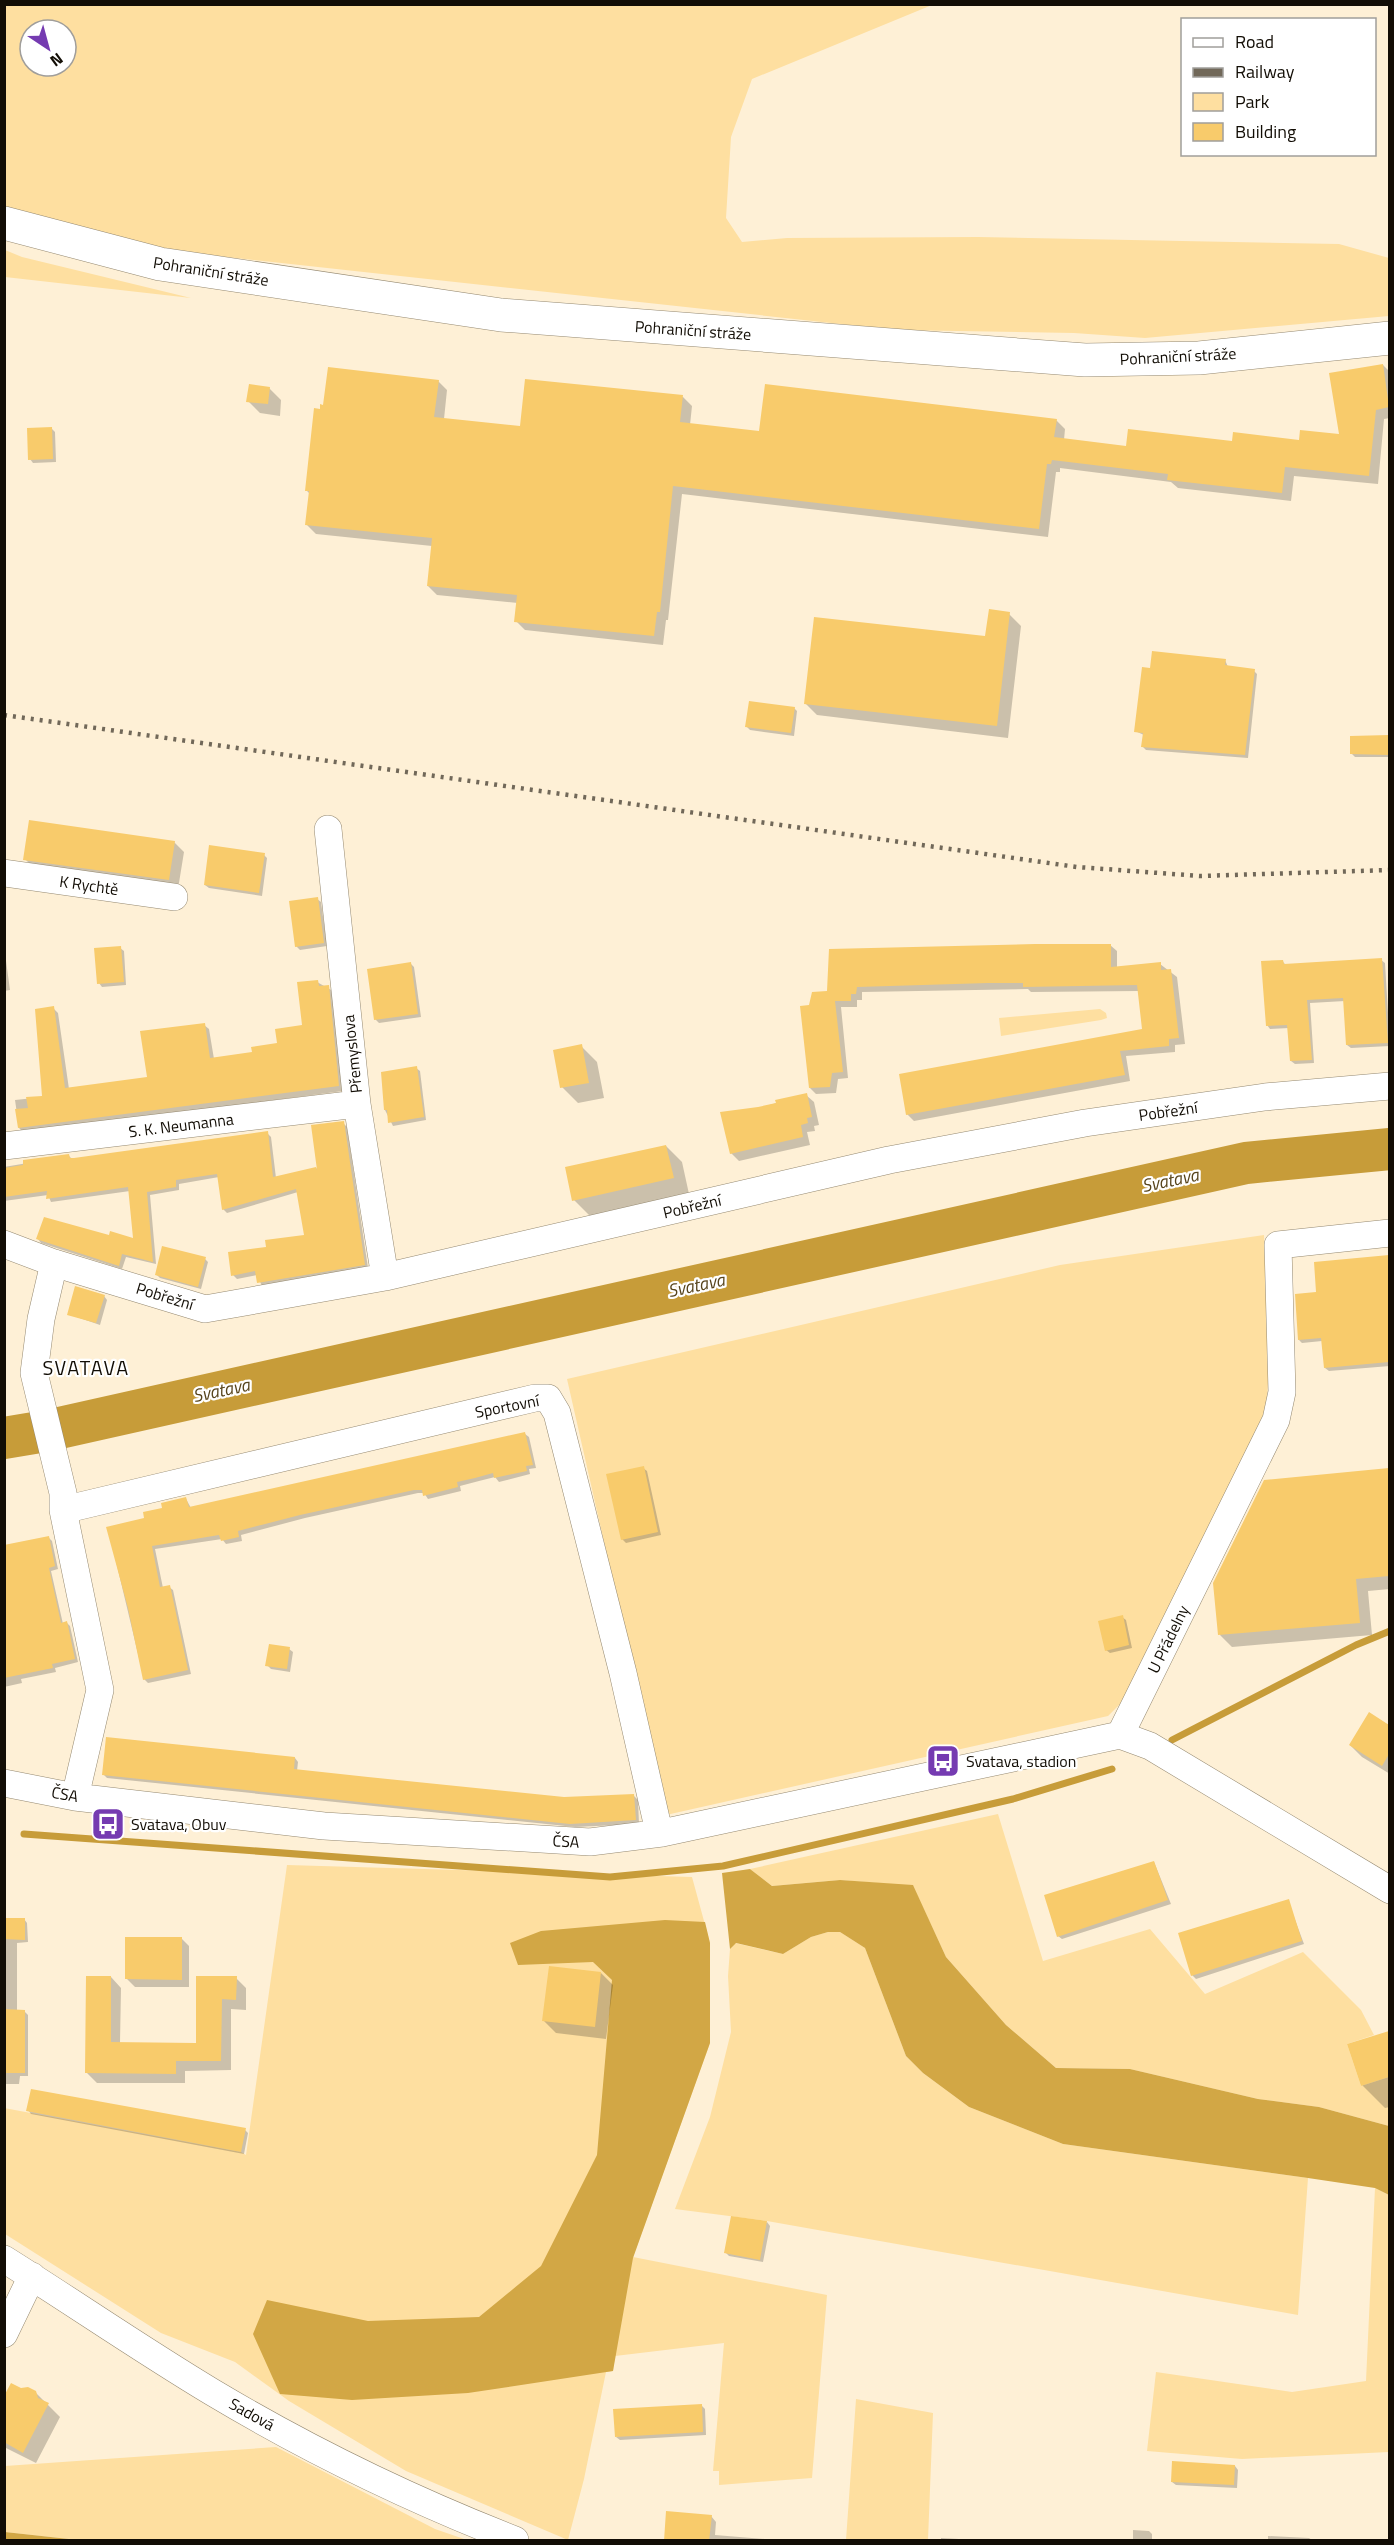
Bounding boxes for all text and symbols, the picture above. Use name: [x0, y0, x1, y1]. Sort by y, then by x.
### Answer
north arrow: [18, 18, 78, 78]
legend: [1181, 18, 1376, 156]
text: Road: [1235, 28, 1274, 55]
text: N: [45, 47, 68, 73]
text: Railway: [1235, 58, 1295, 85]
text: Park: [1235, 88, 1270, 115]
text: Building: [1235, 118, 1296, 145]
street label: Pohraniční stráže: [152, 250, 270, 292]
street label: Pohraniční stráže: [634, 314, 752, 346]
street label: Pohraniční stráže: [1119, 341, 1237, 371]
street label: K Rychtě: [58, 869, 120, 901]
street label: Přemyslova: [336, 1014, 368, 1094]
street label: Pobřežní: [1137, 1095, 1200, 1127]
street label: S. K. Neumanna: [127, 1107, 235, 1143]
water label: Svatava: [1139, 1161, 1202, 1199]
street label: Pobřežní: [660, 1187, 725, 1224]
water label: Svatava: [665, 1266, 728, 1304]
street label: Pobřežní: [133, 1276, 198, 1317]
district label: SVATAVA: [42, 1352, 130, 1383]
water label: Svatava: [190, 1371, 253, 1409]
street label: Sportovní: [473, 1388, 543, 1424]
street label: U Přádelny: [1141, 1601, 1195, 1677]
bus stop icon: Svatava, stadion: [925, 1743, 961, 1779]
place label: Svatava, stadion: [966, 1749, 1076, 1773]
street label: ČSA: [50, 1780, 81, 1808]
bus stop icon: Svatava, Obuv: [90, 1806, 126, 1842]
place label: Svatava, Obuv: [131, 1812, 227, 1836]
street label: ČSA: [552, 1828, 580, 1854]
street label: Sadová: [225, 2392, 279, 2436]

